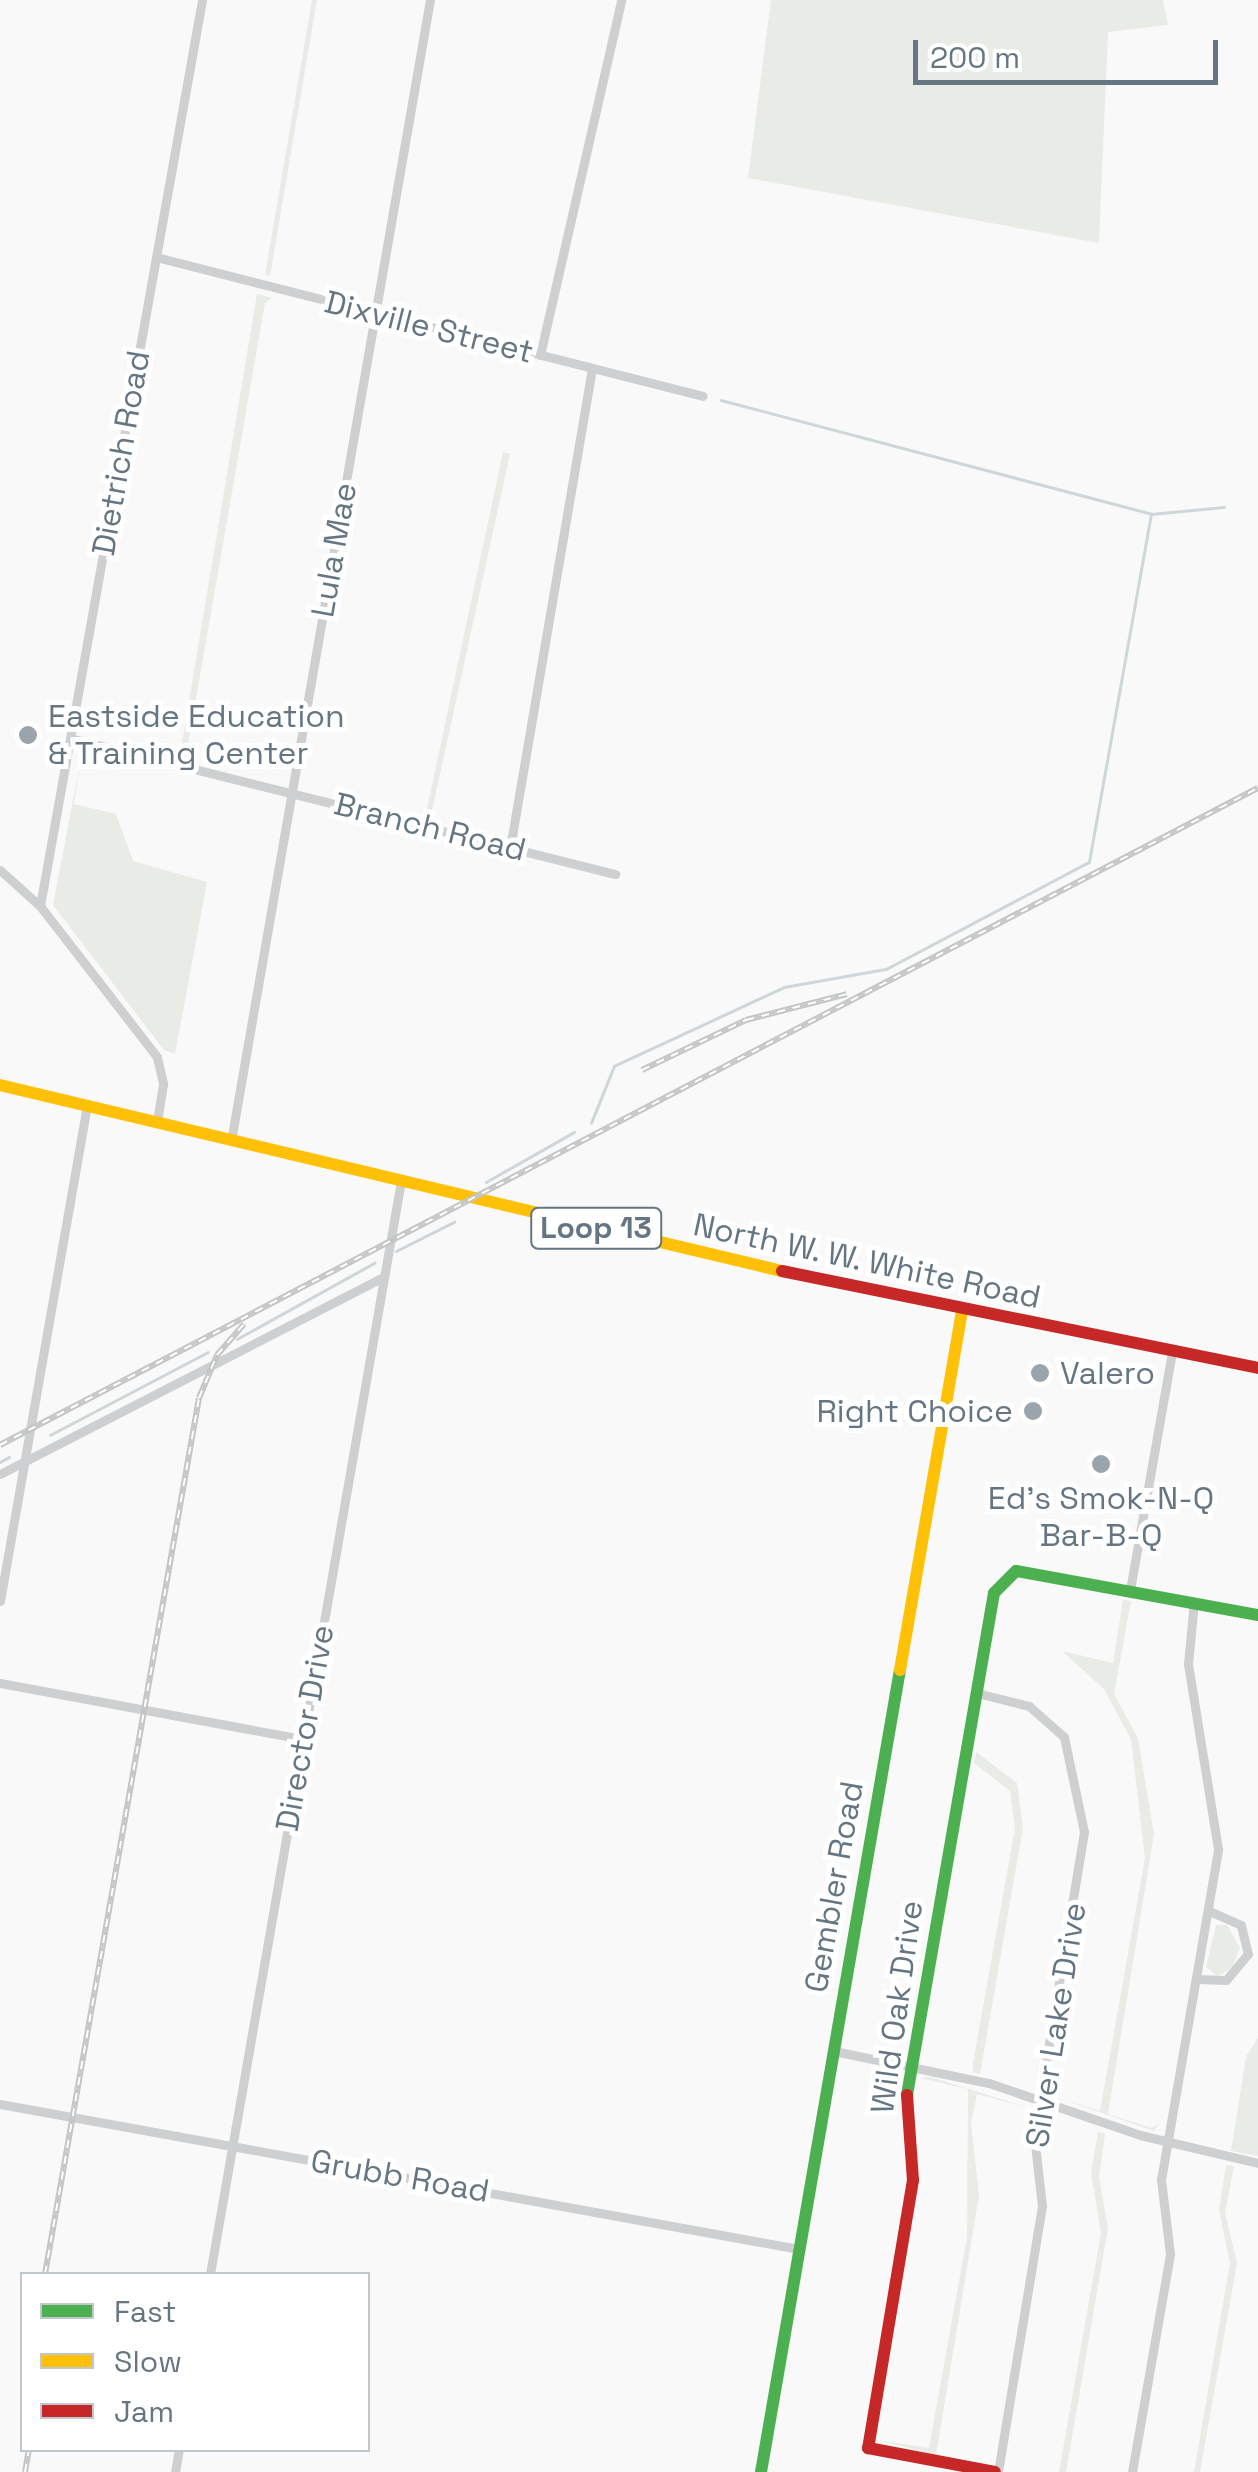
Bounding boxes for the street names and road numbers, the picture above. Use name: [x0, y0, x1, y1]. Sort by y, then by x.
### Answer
street label: Dixville Street: [321, 283, 537, 371]
street label: Dietrich Road: [84, 347, 158, 559]
street label: Lula Mae: [303, 480, 365, 620]
street label: Branch Road: [330, 785, 530, 869]
road number: Loop 13: [528, 1203, 664, 1253]
street label: North W. W. White Road: [688, 1205, 1046, 1317]
street label: Director Drive: [268, 1622, 342, 1834]
street label: Gembler Road: [797, 1778, 871, 1996]
street label: Wild Oak Drive: [863, 1898, 931, 2116]
street label: Silver Lake Drive: [1018, 1900, 1094, 2150]
street label: Grubb Road: [308, 2141, 492, 2211]

